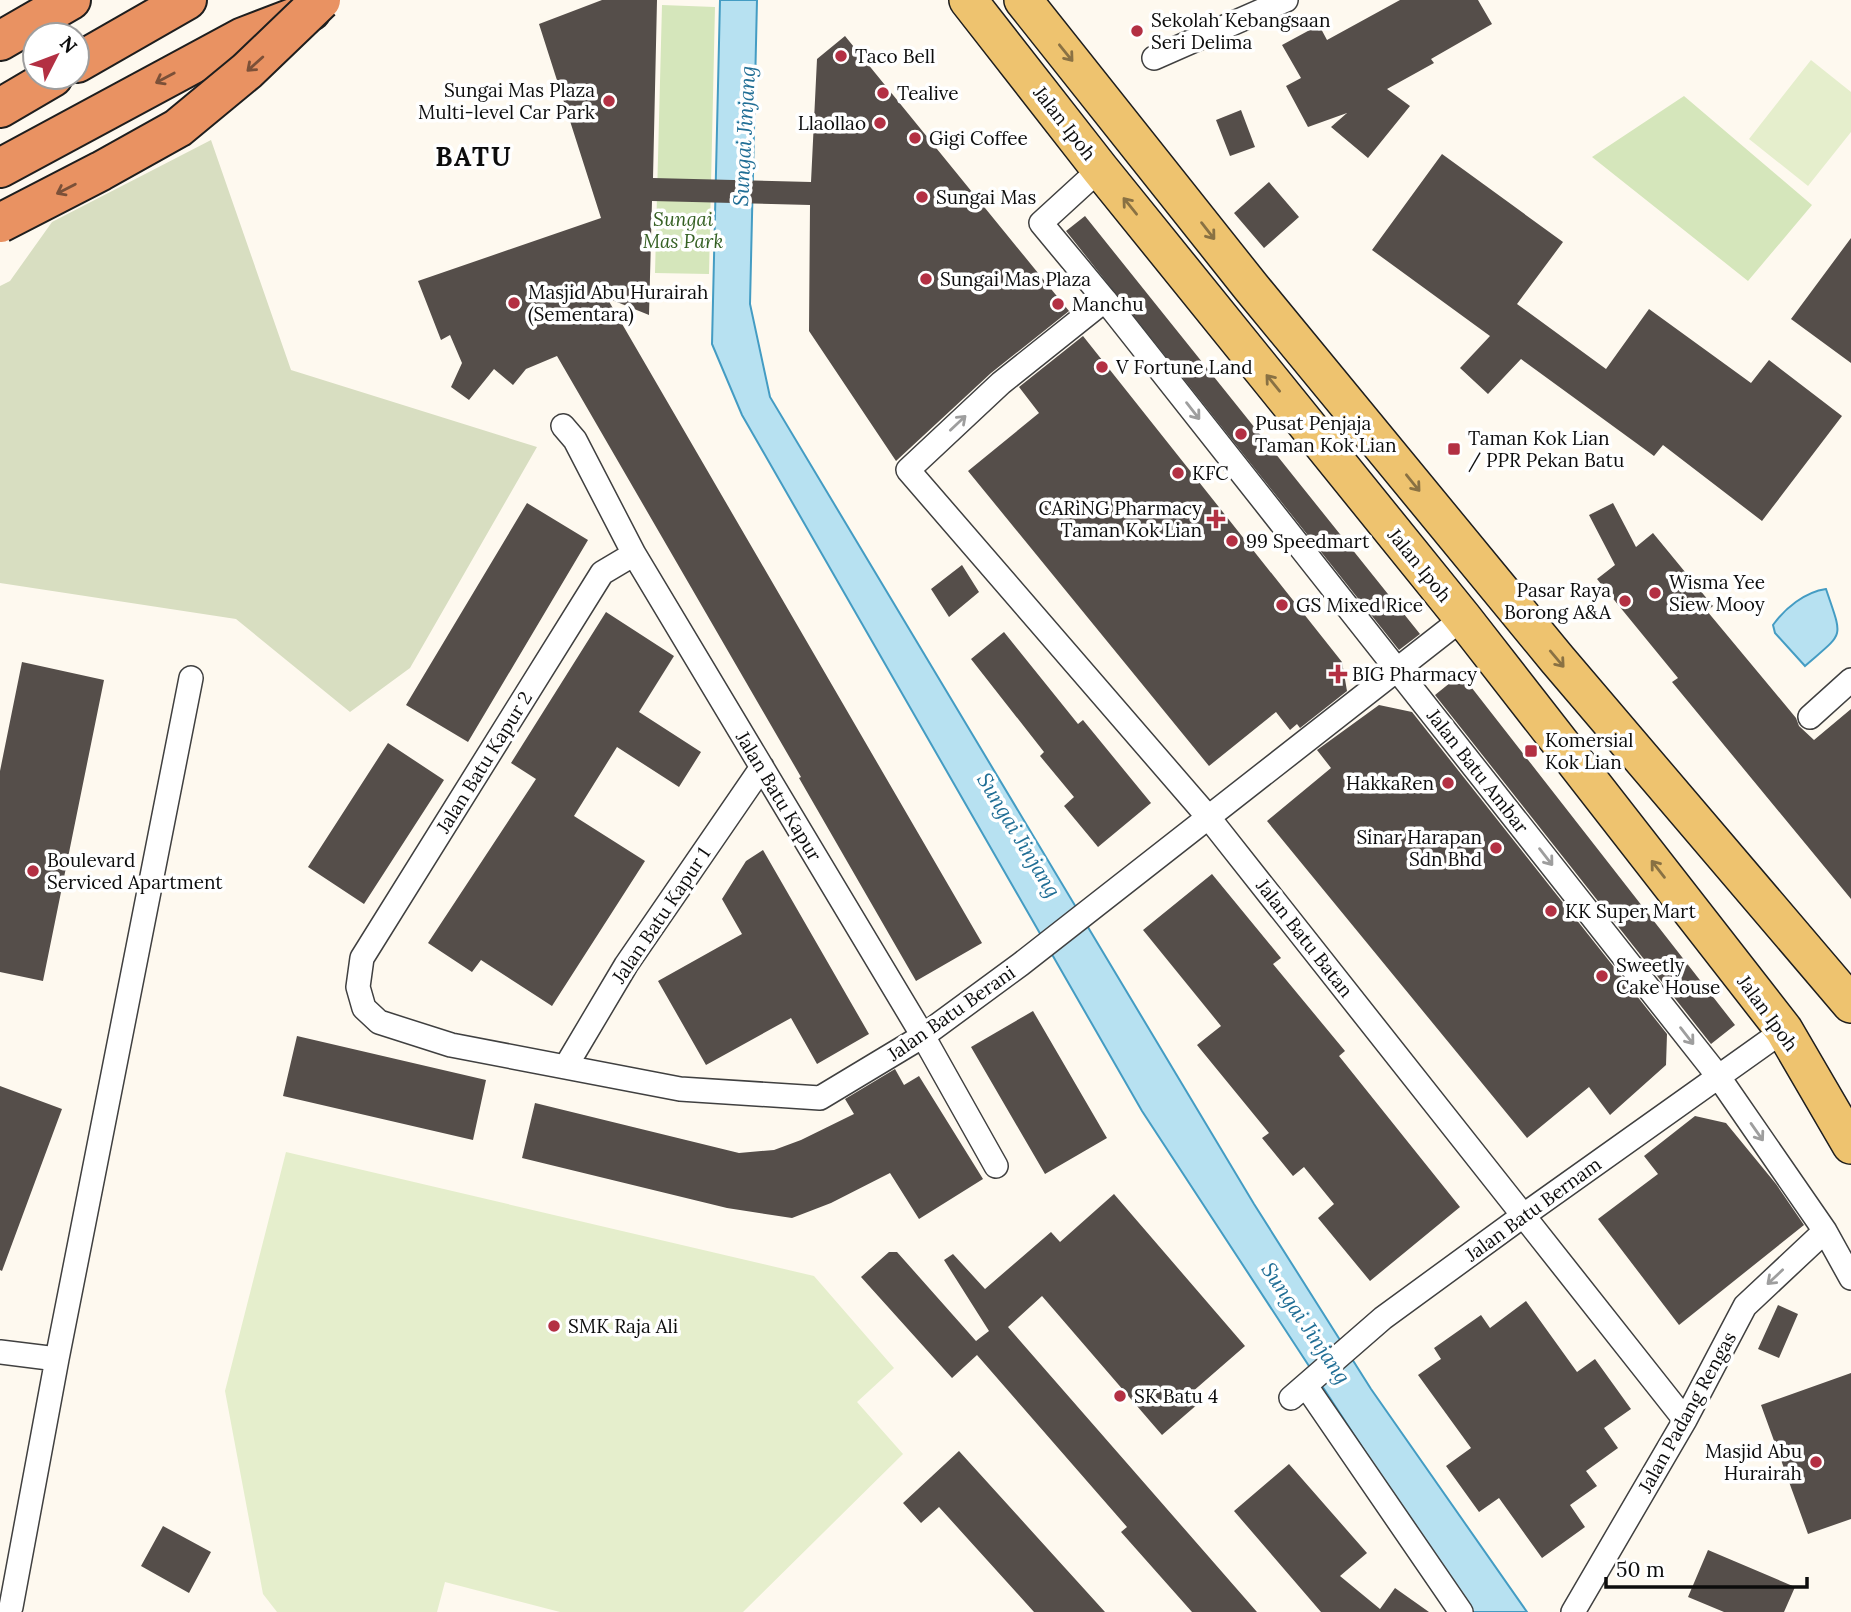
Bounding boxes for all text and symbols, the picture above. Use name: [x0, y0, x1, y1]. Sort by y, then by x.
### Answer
place label: Sekolah Kebangsaan Seri Delima: [1151, 8, 1330, 54]
north arrow: [21, 21, 91, 91]
marker: Sekolah Kebangsaan Seri Delima: [1129, 23, 1145, 39]
text: N: [55, 31, 83, 58]
place label: Taco Bell: [855, 44, 935, 68]
one-way arrow: [1058, 44, 1073, 62]
marker: Taco Bell: [833, 48, 849, 64]
one-way arrow: [246, 56, 264, 72]
water label: Sungai Jinjang: [727, 65, 761, 207]
one-way arrow: [155, 71, 176, 85]
place label: Sungai Mas Plaza Multi-level Car Park: [418, 78, 596, 124]
street label: Jalan Ipoh: [1028, 80, 1102, 165]
place label: Tealive: [897, 81, 959, 105]
marker: Tealive: [875, 85, 891, 101]
marker: Sungai Mas Plaza Multi-level Car Park: [601, 93, 617, 109]
place label: Llaollao: [798, 111, 866, 135]
marker: Llaollao: [872, 115, 888, 131]
place label: Gigi Coffee: [929, 126, 1028, 150]
marker: Gigi Coffee: [907, 130, 923, 146]
district label: BATU: [435, 140, 513, 173]
one-way arrow: [56, 183, 77, 197]
place label: Sungai Mas: [936, 185, 1036, 209]
marker: Sungai Mas: [914, 189, 930, 205]
one-way arrow: [1123, 198, 1138, 216]
park label: Sungai Mas Park: [643, 207, 723, 253]
one-way arrow: [1200, 221, 1215, 239]
place label: Sungai Mas Plaza: [940, 267, 1091, 291]
marker: Sungai Mas Plaza: [918, 271, 934, 287]
place label: Masjid Abu Hurairah (Sementara): [528, 280, 708, 327]
place label: Manchu: [1072, 292, 1144, 316]
marker: Masjid Abu Hurairah (Sementara): [506, 295, 522, 311]
marker: Manchu: [1050, 296, 1066, 312]
place label: V Fortune Land: [1115, 355, 1253, 379]
marker: V Fortune Land: [1094, 359, 1110, 375]
one-way arrow: [1266, 375, 1281, 393]
one-way arrow: [1185, 402, 1200, 420]
place label: Pusat Penjaja Taman Kok Lian: [1255, 411, 1397, 457]
one-way arrow: [949, 415, 967, 431]
marker: Pusat Penjaja Taman Kok Lian: [1233, 426, 1249, 442]
place label: Taman Kok Lian / PPR Pekan Batu: [1468, 426, 1624, 473]
marker: Taman Kok Lian / PPR Pekan Batu: [1446, 441, 1462, 457]
place label: KFC: [1192, 461, 1229, 485]
marker: KFC: [1170, 465, 1186, 481]
one-way arrow: [1405, 474, 1421, 492]
place label: CARiNG Pharmacy Taman Kok Lian: [1038, 496, 1202, 542]
marker: CARiNG Pharmacy Taman Kok Lian: [1208, 511, 1224, 527]
street label: Jalan Ipoh: [1382, 522, 1457, 607]
place label: 99 Speedmart: [1246, 529, 1370, 553]
marker: 99 Speedmart: [1224, 533, 1240, 549]
place label: Wisma Yee Siew Mooy: [1669, 570, 1765, 616]
place label: Pasar Raya Borong A&A: [1504, 578, 1612, 624]
marker: Wisma Yee Siew Mooy: [1647, 585, 1663, 601]
place label: GS Mixed Rice: [1296, 593, 1423, 617]
marker: Pasar Raya Borong A&A: [1617, 593, 1633, 609]
marker: GS Mixed Rice: [1274, 597, 1290, 613]
one-way arrow: [1549, 650, 1565, 668]
place label: BIG Pharmacy: [1352, 662, 1477, 686]
marker: BIG Pharmacy: [1330, 666, 1346, 682]
street label: Jalan Batu Kapur 2: [430, 687, 537, 838]
street label: Jalan Batu Ambar: [1421, 703, 1534, 839]
street label: Jalan Batu Kapur: [730, 726, 828, 866]
place label: Komersial Kok Lian: [1545, 728, 1633, 774]
marker: Komersial Kok Lian: [1523, 743, 1539, 759]
water label: Sungai Jinjang: [971, 768, 1067, 902]
place label: HakkaRen: [1346, 771, 1434, 795]
marker: HakkaRen: [1440, 775, 1456, 791]
place label: Sinar Harapan Sdn Bhd: [1356, 825, 1482, 871]
marker: Sinar Harapan Sdn Bhd: [1488, 840, 1504, 856]
street label: Jalan Batu Kapur 1: [606, 842, 715, 988]
place label: Boulevard Serviced Apartment: [47, 848, 223, 894]
one-way arrow: [1538, 848, 1553, 866]
one-way arrow: [1651, 860, 1666, 878]
marker: Boulevard Serviced Apartment: [25, 863, 41, 879]
street label: Jalan Batu Batan: [1251, 873, 1359, 1002]
place label: KK Super Mart: [1565, 899, 1696, 923]
marker: KK Super Mart: [1543, 903, 1559, 919]
place label: Sweetly Cake House: [1616, 953, 1720, 999]
street label: Jalan Batu Berani: [882, 960, 1019, 1066]
marker: Sweetly Cake House: [1594, 968, 1610, 984]
street label: Jalan Ipoh: [1732, 970, 1804, 1056]
one-way arrow: [1679, 1027, 1694, 1045]
one-way arrow: [1749, 1122, 1764, 1141]
street label: Jalan Batu Bernam: [1460, 1152, 1606, 1267]
water label: Sungai Jinjang: [1255, 1257, 1357, 1389]
one-way arrow: [1767, 1269, 1784, 1286]
place label: SMK Raja Ali: [568, 1314, 678, 1338]
marker: SMK Raja Ali: [546, 1318, 562, 1334]
street label: Jalan Padang Rengas: [1632, 1327, 1741, 1498]
place label: SK Batu 4: [1134, 1384, 1218, 1408]
marker: SK Batu 4: [1112, 1388, 1128, 1404]
place label: Masjid Abu Hurairah: [1705, 1439, 1802, 1485]
marker: Masjid Abu Hurairah: [1808, 1454, 1824, 1470]
scale bar: [1606, 1546, 1807, 1590]
text: 50 m: [1616, 1556, 1665, 1583]

